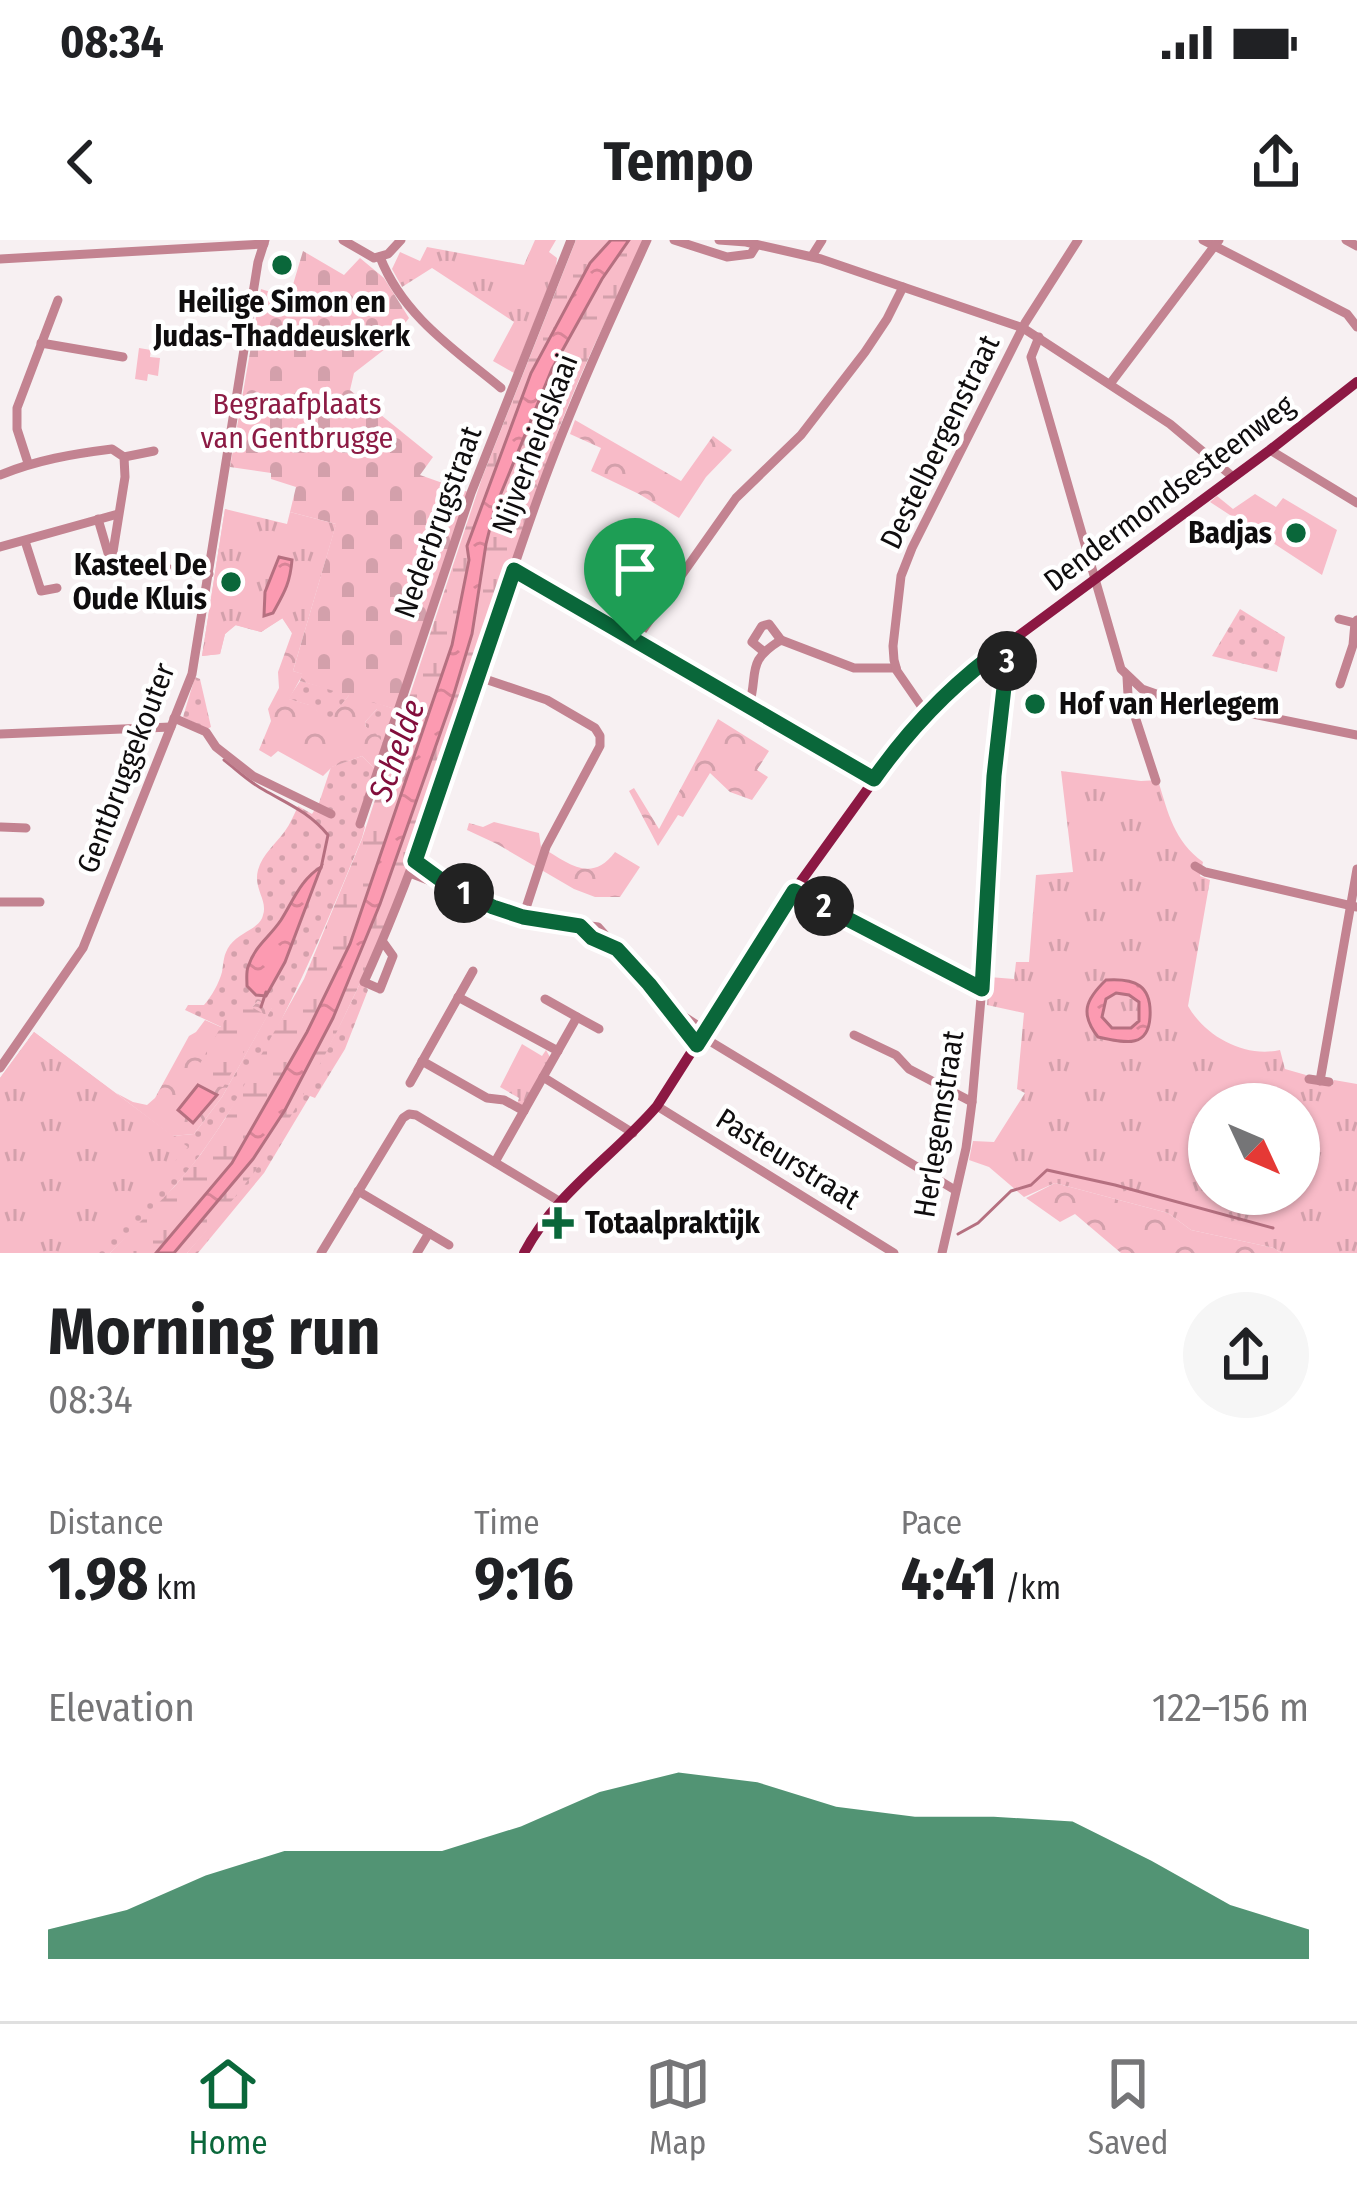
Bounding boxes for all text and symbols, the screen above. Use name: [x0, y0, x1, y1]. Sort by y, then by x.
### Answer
text: 08:34: [60, 15, 164, 69]
icon: back: [48, 129, 114, 195]
icon: share: [1243, 129, 1309, 195]
text: Tempo: [603, 130, 754, 194]
marker: Heilige Simon en Judas-Thaddeuskerk: [269, 252, 295, 278]
place label: Heilige Simon en Judas-Thaddeuskerk: [153, 284, 411, 354]
street label: Destelbergenstraat: [873, 329, 1007, 555]
street label: Nijverheidskaai: [484, 349, 586, 539]
park label: Begraafplaats van Gentbrugge: [201, 386, 393, 456]
street label: Dendermondsesteenweg: [1037, 387, 1302, 599]
street label: Nederbrugstraat: [387, 421, 489, 623]
place label: Badjas: [1188, 515, 1272, 551]
pin: [584, 518, 686, 641]
marker: Badjas: [1283, 520, 1309, 546]
icon: arrive: [602, 536, 668, 602]
place label: Kasteel De Oude Kluis: [73, 547, 207, 617]
marker: Kasteel De Oude Kluis: [218, 569, 244, 595]
pin: 3: [977, 631, 1037, 691]
text: 3: [999, 641, 1015, 681]
street label: Gentbruggekouter: [69, 657, 183, 878]
place label: Hof van Herlegem: [1059, 686, 1279, 722]
marker: Hof van Herlegem: [1022, 691, 1048, 717]
water label: Schelde: [360, 694, 434, 807]
pin: 1: [434, 863, 494, 923]
text: 1: [457, 873, 471, 913]
pin: 2: [794, 876, 854, 936]
text: 2: [816, 886, 832, 926]
street label: Herlegemstraat: [906, 1028, 972, 1220]
north arrow: [1188, 1083, 1320, 1215]
map controls: [1188, 1083, 1320, 1215]
street label: Pasteurstraat: [710, 1101, 867, 1217]
place label: Totaalpraktijk: [585, 1205, 761, 1241]
marker: Totaalpraktijk: [542, 1207, 574, 1239]
text: Morning run: [48, 1292, 381, 1371]
button: share: [1183, 1292, 1309, 1418]
text: 08:34: [48, 1377, 133, 1423]
text: Distance: [48, 1503, 164, 1543]
text: Time: [474, 1503, 540, 1543]
text: Pace: [901, 1503, 962, 1543]
text: 1.98: [48, 1543, 149, 1615]
text: 9:16: [474, 1543, 574, 1615]
text: 4:41: [901, 1543, 997, 1615]
text: km: [149, 1568, 197, 1608]
text: /km: [997, 1568, 1061, 1608]
text: Elevation: [48, 1685, 195, 1731]
text: 122–156 m: [1152, 1685, 1309, 1731]
tab: Home: [189, 2051, 268, 2163]
tab: Map: [645, 2051, 711, 2163]
tab: Saved: [1088, 2051, 1168, 2163]

